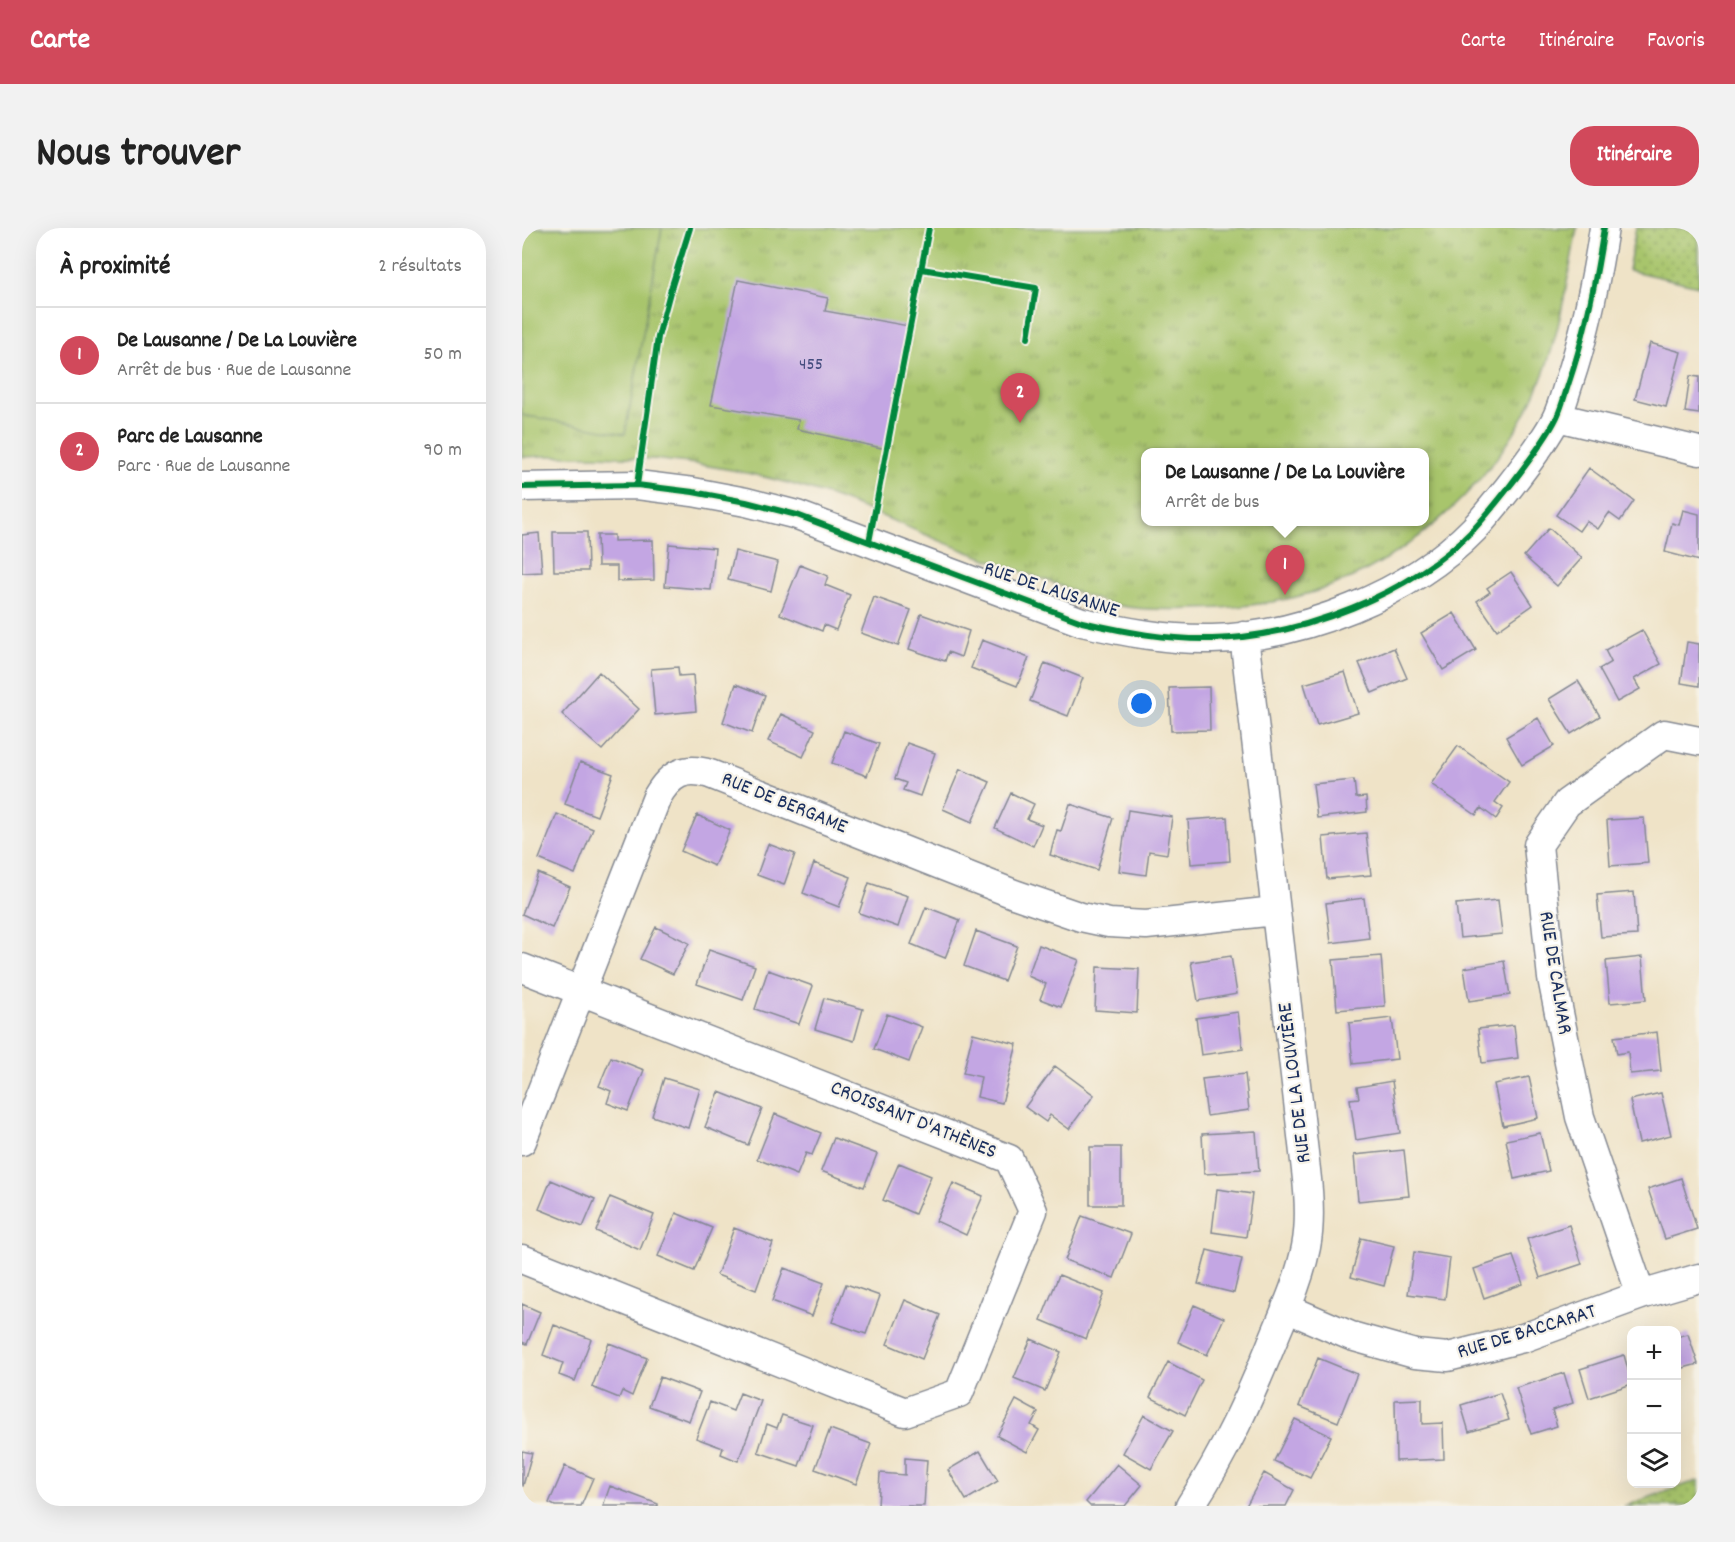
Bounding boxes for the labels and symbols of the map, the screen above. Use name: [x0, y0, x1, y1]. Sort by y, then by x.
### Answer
house number: 455: [799, 353, 823, 378]
pin: 2: [1000, 374, 1040, 423]
pin: 1: [1266, 546, 1305, 595]
street label: RUE DE LAUSANNE: [979, 555, 1123, 627]
your location: [1127, 689, 1156, 718]
street label: RUE DE BERGAME: [716, 765, 852, 843]
street label: RUE DE CALMAR: [1529, 909, 1579, 1037]
street label: RUE DE LA LOUVIÈRE: [1271, 1001, 1321, 1165]
street label: CROISSANT D'ATHÈNES: [825, 1074, 1001, 1168]
street label: RUE DE BACCARAT: [1454, 1297, 1601, 1368]

